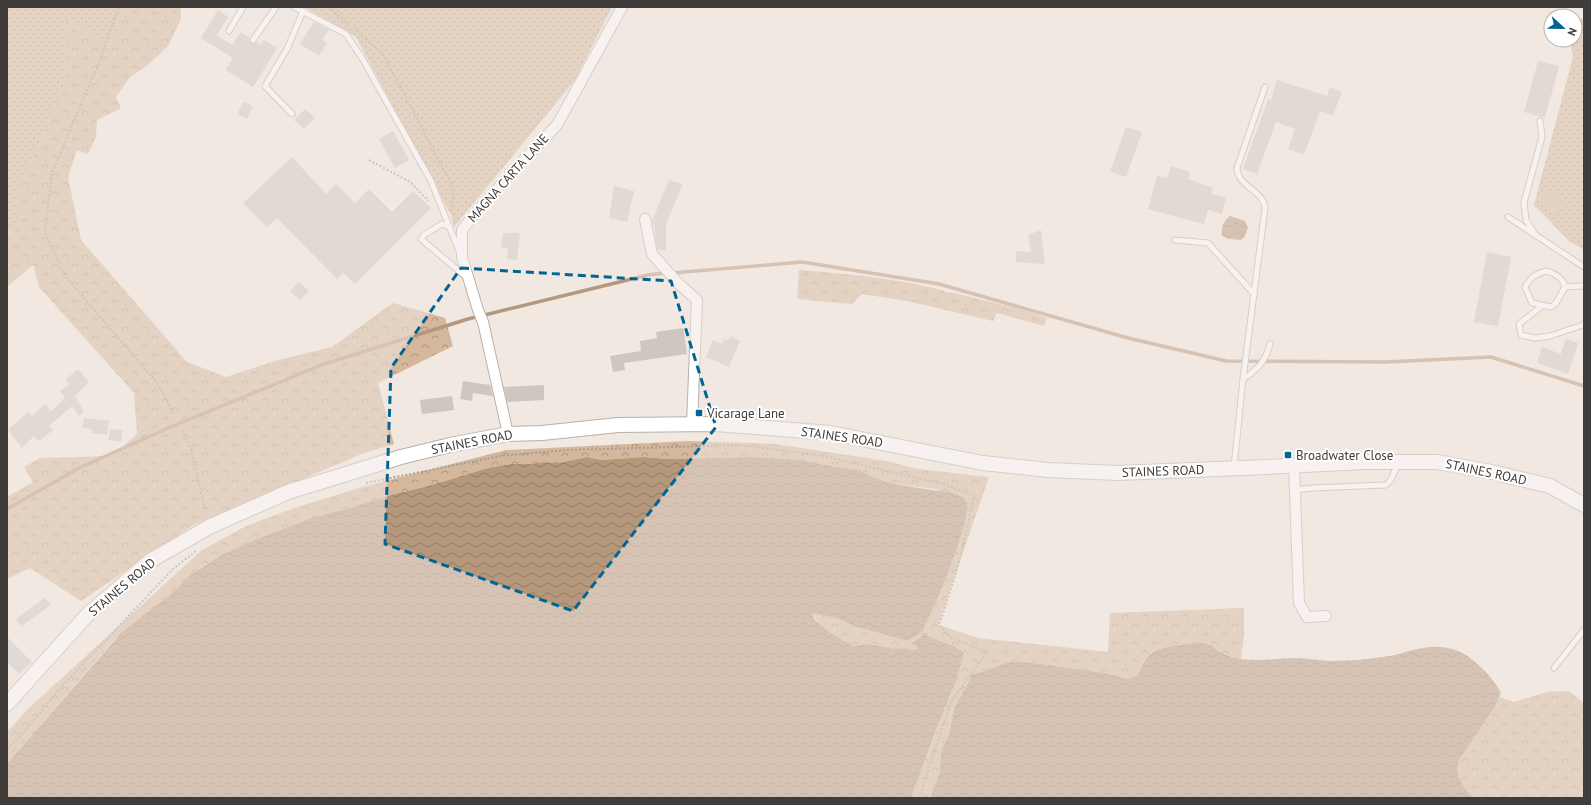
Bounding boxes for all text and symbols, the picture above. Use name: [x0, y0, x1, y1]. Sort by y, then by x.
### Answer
north arrow: [1543, 8, 1583, 48]
text: N: [1564, 26, 1580, 38]
street label: MAGNA CARTA LANE: [464, 130, 552, 226]
place label: Vicarage Lane: [706, 405, 785, 422]
marker: Vicarage Lane: [694, 408, 704, 418]
street label: STAINES ROAD: [800, 423, 884, 451]
street label: STAINES ROAD: [430, 426, 514, 458]
place label: Broadwater Close: [1296, 447, 1393, 464]
marker: Broadwater Close: [1283, 450, 1293, 460]
street label: STAINES ROAD: [1444, 455, 1528, 489]
street label: STAINES ROAD: [1121, 461, 1205, 481]
street label: STAINES ROAD: [85, 554, 159, 620]

